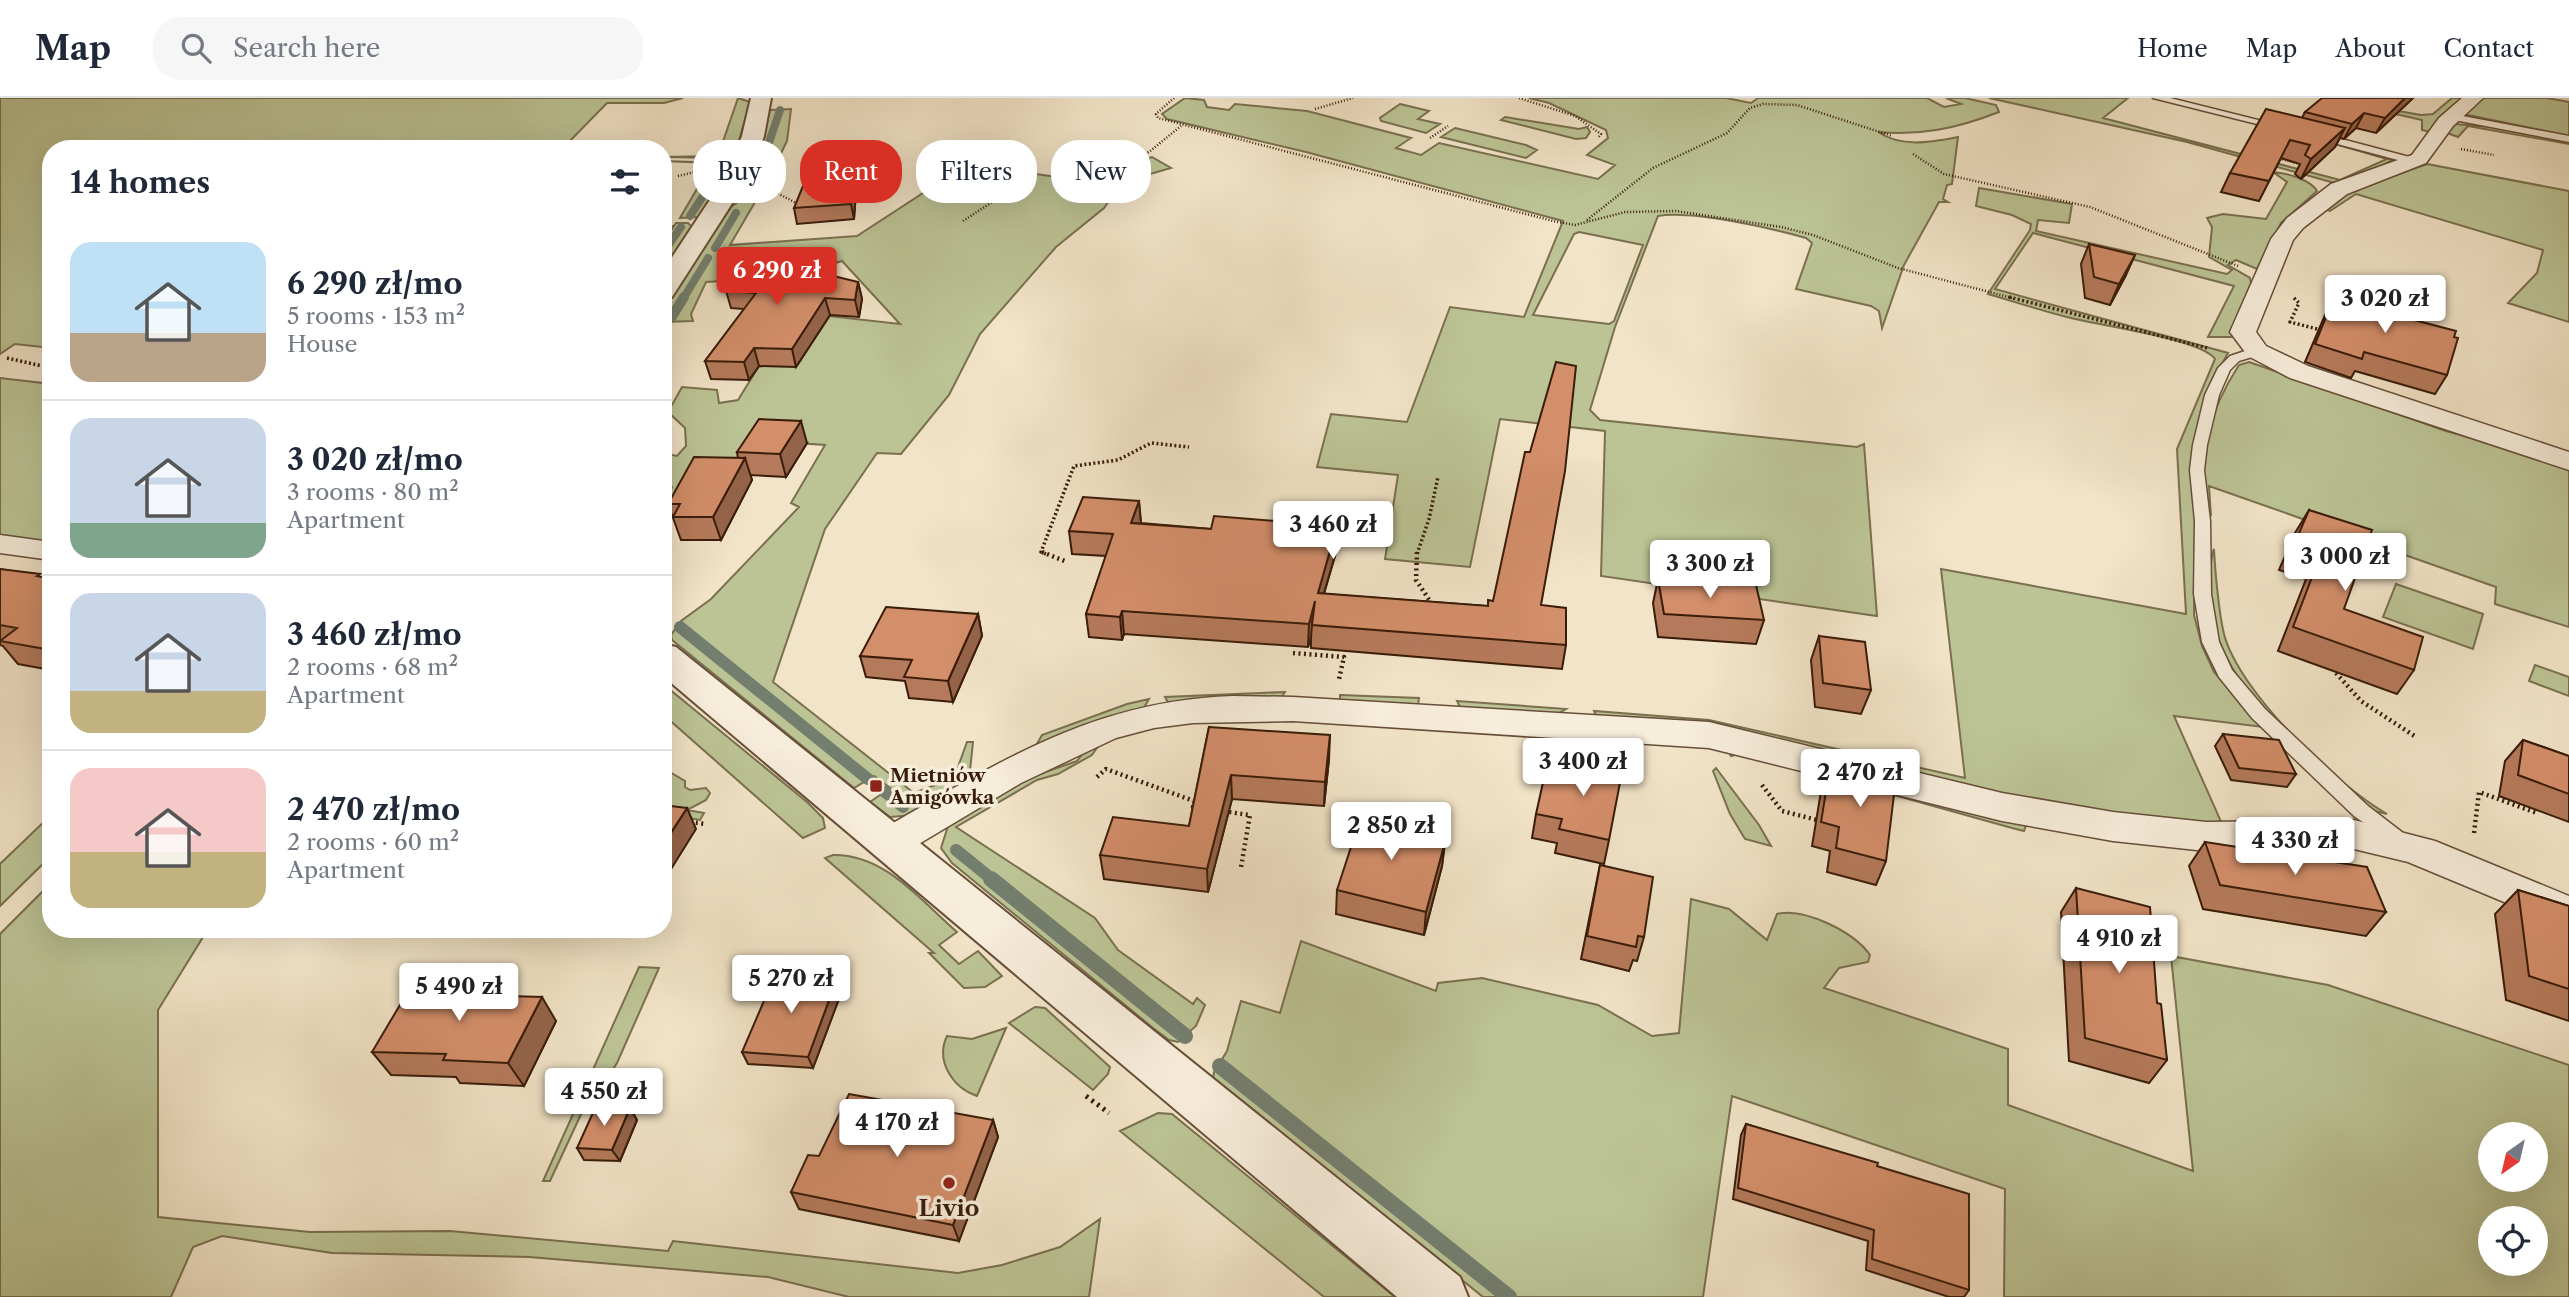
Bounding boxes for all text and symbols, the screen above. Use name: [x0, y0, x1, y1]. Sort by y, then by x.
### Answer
search box: [153, 17, 643, 80]
text: Map: [35, 28, 111, 69]
icon: search: [177, 29, 215, 67]
text: Search here: [233, 32, 380, 64]
text: Home: [2137, 34, 2208, 63]
text: Map: [2246, 34, 2297, 63]
text: About: [2335, 34, 2406, 63]
text: Contact: [2444, 34, 2534, 63]
chip: Buy: [693, 140, 786, 203]
chip: Rent: [800, 140, 902, 203]
chip: Filters: [916, 140, 1037, 203]
chip: New: [1051, 140, 1151, 203]
icon: filters: [606, 163, 644, 201]
text: 14 homes: [70, 164, 210, 201]
pin: 6 290 zł: [705, 248, 849, 307]
text: 6 290 zł: [733, 256, 821, 284]
text: 6 290 zł/mo: [287, 265, 463, 302]
icon: home: [126, 270, 210, 354]
pin: 3 020 zł: [2313, 275, 2457, 335]
text: 3 020 zł: [2341, 284, 2429, 312]
text: 5 rooms · 153 m²: [287, 302, 465, 330]
text: House: [287, 330, 357, 358]
text: 3 020 zł/mo: [287, 441, 463, 478]
icon: home: [126, 446, 210, 530]
text: 3 rooms · 80 m²: [287, 478, 459, 506]
pin: 3 460 zł: [1261, 502, 1405, 561]
text: Apartment: [287, 506, 405, 534]
text: 3 460 zł: [1289, 510, 1377, 538]
pin: 3 000 zł: [2273, 533, 2417, 593]
pin: 3 300 zł: [1638, 540, 1782, 600]
text: 3 000 zł: [2300, 542, 2390, 570]
text: 3 300 zł: [1666, 549, 1754, 577]
text: 3 460 zł/mo: [287, 616, 462, 653]
icon: home: [126, 621, 210, 705]
text: 2 rooms · 68 m²: [287, 653, 458, 681]
text: Apartment: [287, 681, 405, 709]
pin: 3 400 zł: [1511, 738, 1655, 798]
text: 3 400 zł: [1539, 747, 1627, 775]
pin: 2 470 zł: [1788, 750, 1932, 809]
text: 2 470 zł: [1817, 758, 1903, 786]
place label: Mietniów Amigówka: [889, 764, 995, 809]
marker: Mietniów Amigówka: [868, 778, 884, 794]
text: 2 470 zł/mo: [287, 791, 460, 828]
icon: home: [126, 796, 210, 880]
pin: 2 850 zł: [1319, 802, 1463, 862]
text: 2 850 zł: [1347, 811, 1435, 839]
pin: 4 330 zł: [2223, 818, 2367, 877]
text: 4 330 zł: [2252, 826, 2339, 854]
text: 2 rooms · 60 m²: [287, 828, 459, 856]
text: Apartment: [287, 856, 405, 884]
pin: 4 910 zł: [2047, 916, 2191, 975]
text: 4 910 zł: [2077, 924, 2161, 952]
pin: 5 270 zł: [719, 956, 863, 1015]
pin: 5 490 zł: [387, 964, 531, 1023]
text: 5 270 zł: [748, 964, 834, 992]
text: 5 490 zł: [415, 972, 503, 1000]
pin: 4 550 zł: [532, 1068, 676, 1128]
text: 4 550 zł: [561, 1077, 647, 1105]
pin: 4 170 zł: [825, 1100, 969, 1159]
text: 4 170 zł: [855, 1108, 939, 1136]
north arrow: [2478, 1122, 2548, 1192]
map controls: [2478, 1122, 2548, 1276]
marker: Livio: [941, 1175, 957, 1191]
place label: Livio: [919, 1194, 979, 1222]
button: locate: [2478, 1206, 2548, 1276]

